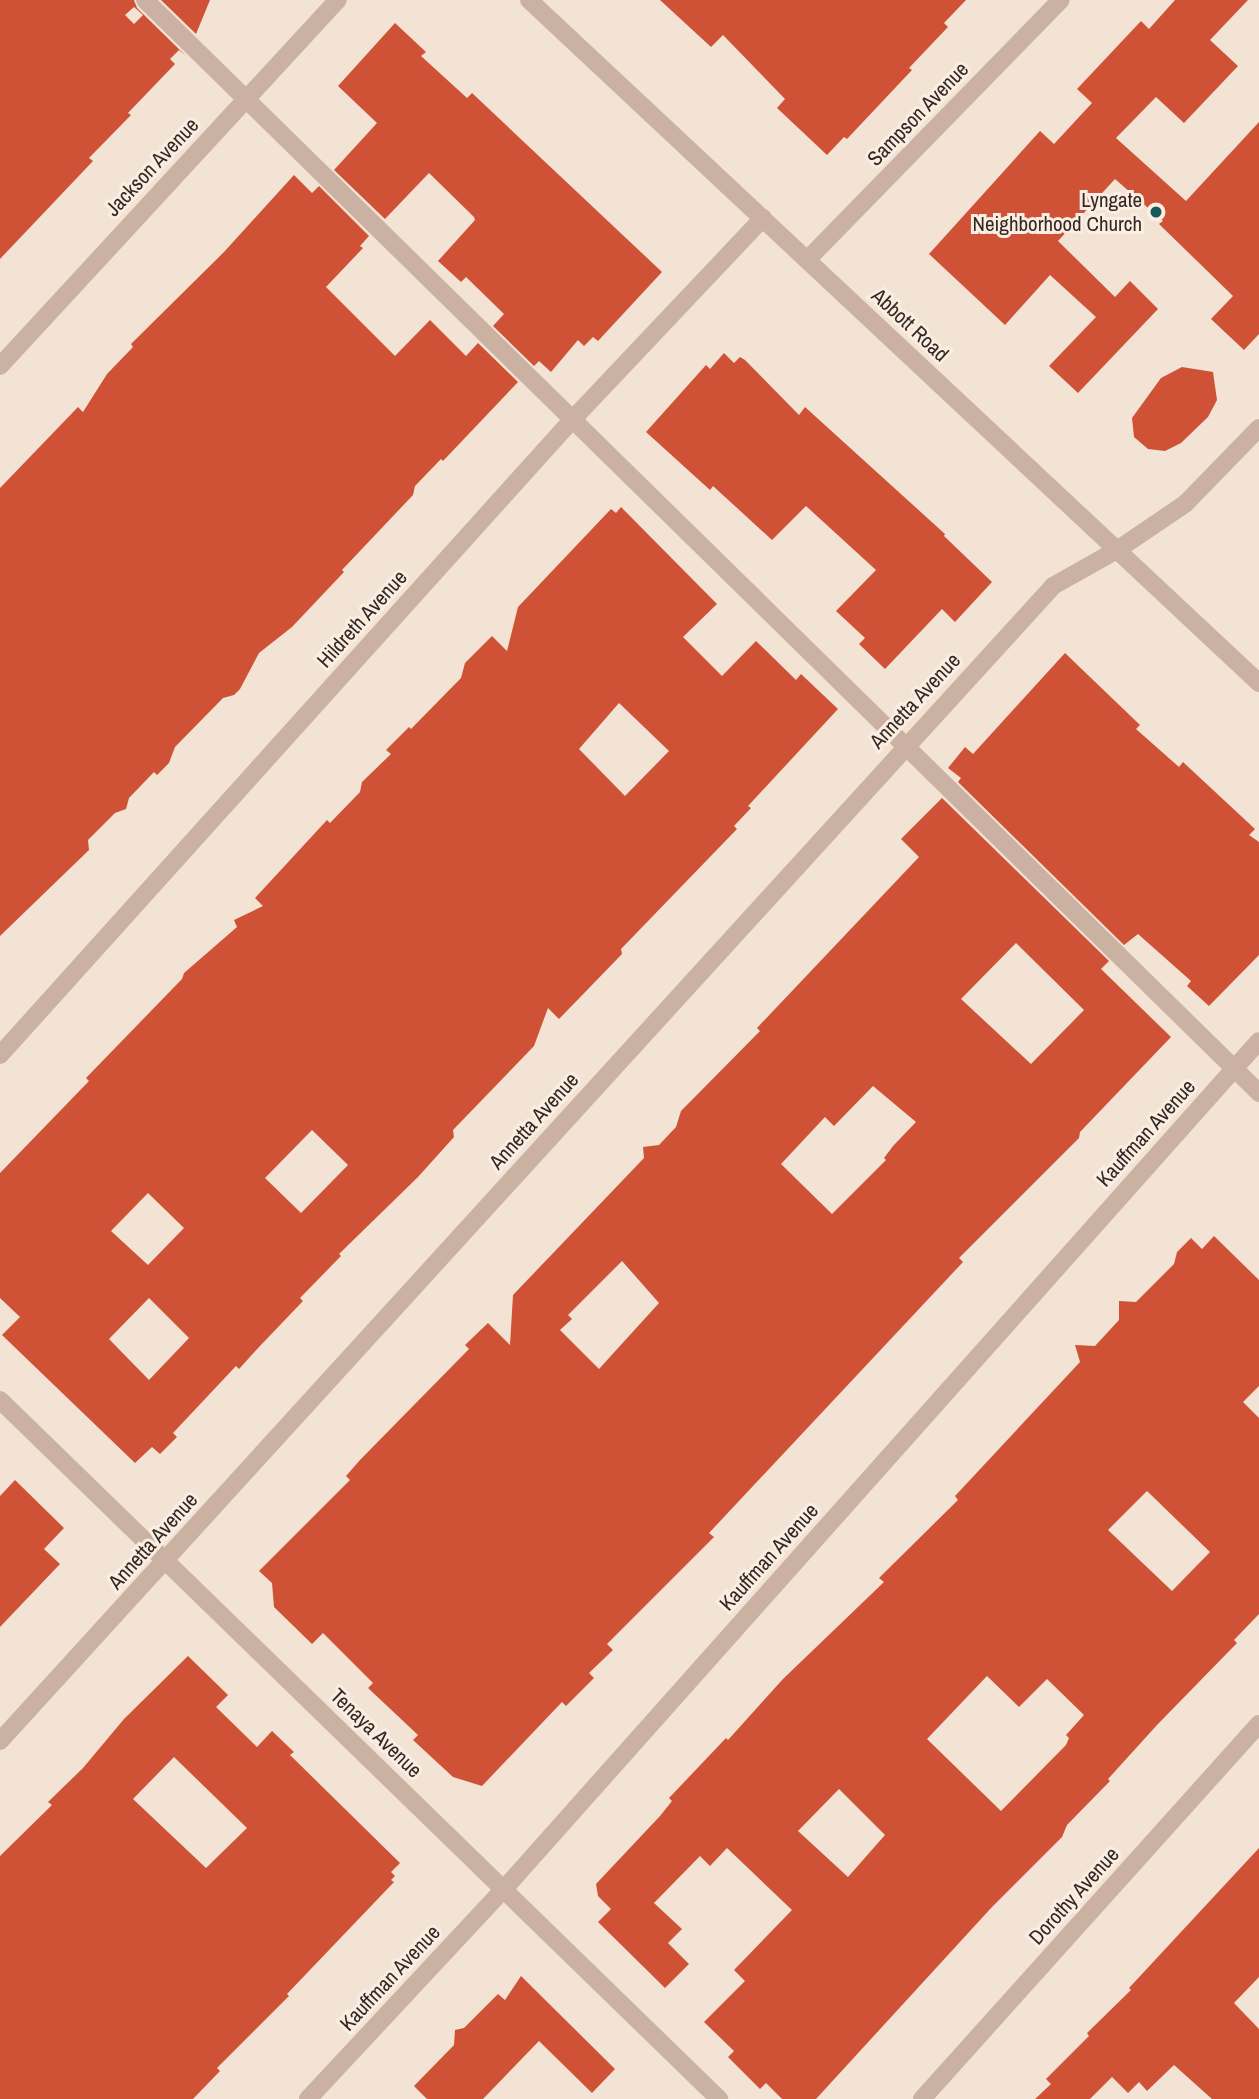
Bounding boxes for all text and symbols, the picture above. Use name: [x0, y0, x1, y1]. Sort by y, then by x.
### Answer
street label: Sampson Avenue: [862, 56, 974, 172]
street label: Jackson Avenue: [100, 112, 204, 222]
place label: Lyngate Neighborhood Church: [973, 187, 1142, 237]
marker: Lyngate Neighborhood Church: [1148, 204, 1164, 220]
street label: Abbott Road: [866, 283, 954, 367]
street label: Hildreth Avenue: [311, 565, 413, 673]
street label: Annetta Avenue: [864, 648, 966, 754]
street label: Annetta Avenue: [484, 1067, 584, 1175]
street label: Kauffman Avenue: [1091, 1074, 1201, 1192]
street label: Annetta Avenue: [103, 1487, 203, 1595]
street label: Kauffman Avenue: [714, 1498, 824, 1616]
street label: Tenaya Avenue: [325, 1683, 427, 1783]
street label: Dorothy Avenue: [1023, 1842, 1125, 1950]
street label: Kauffman Avenue: [334, 1920, 446, 2036]

